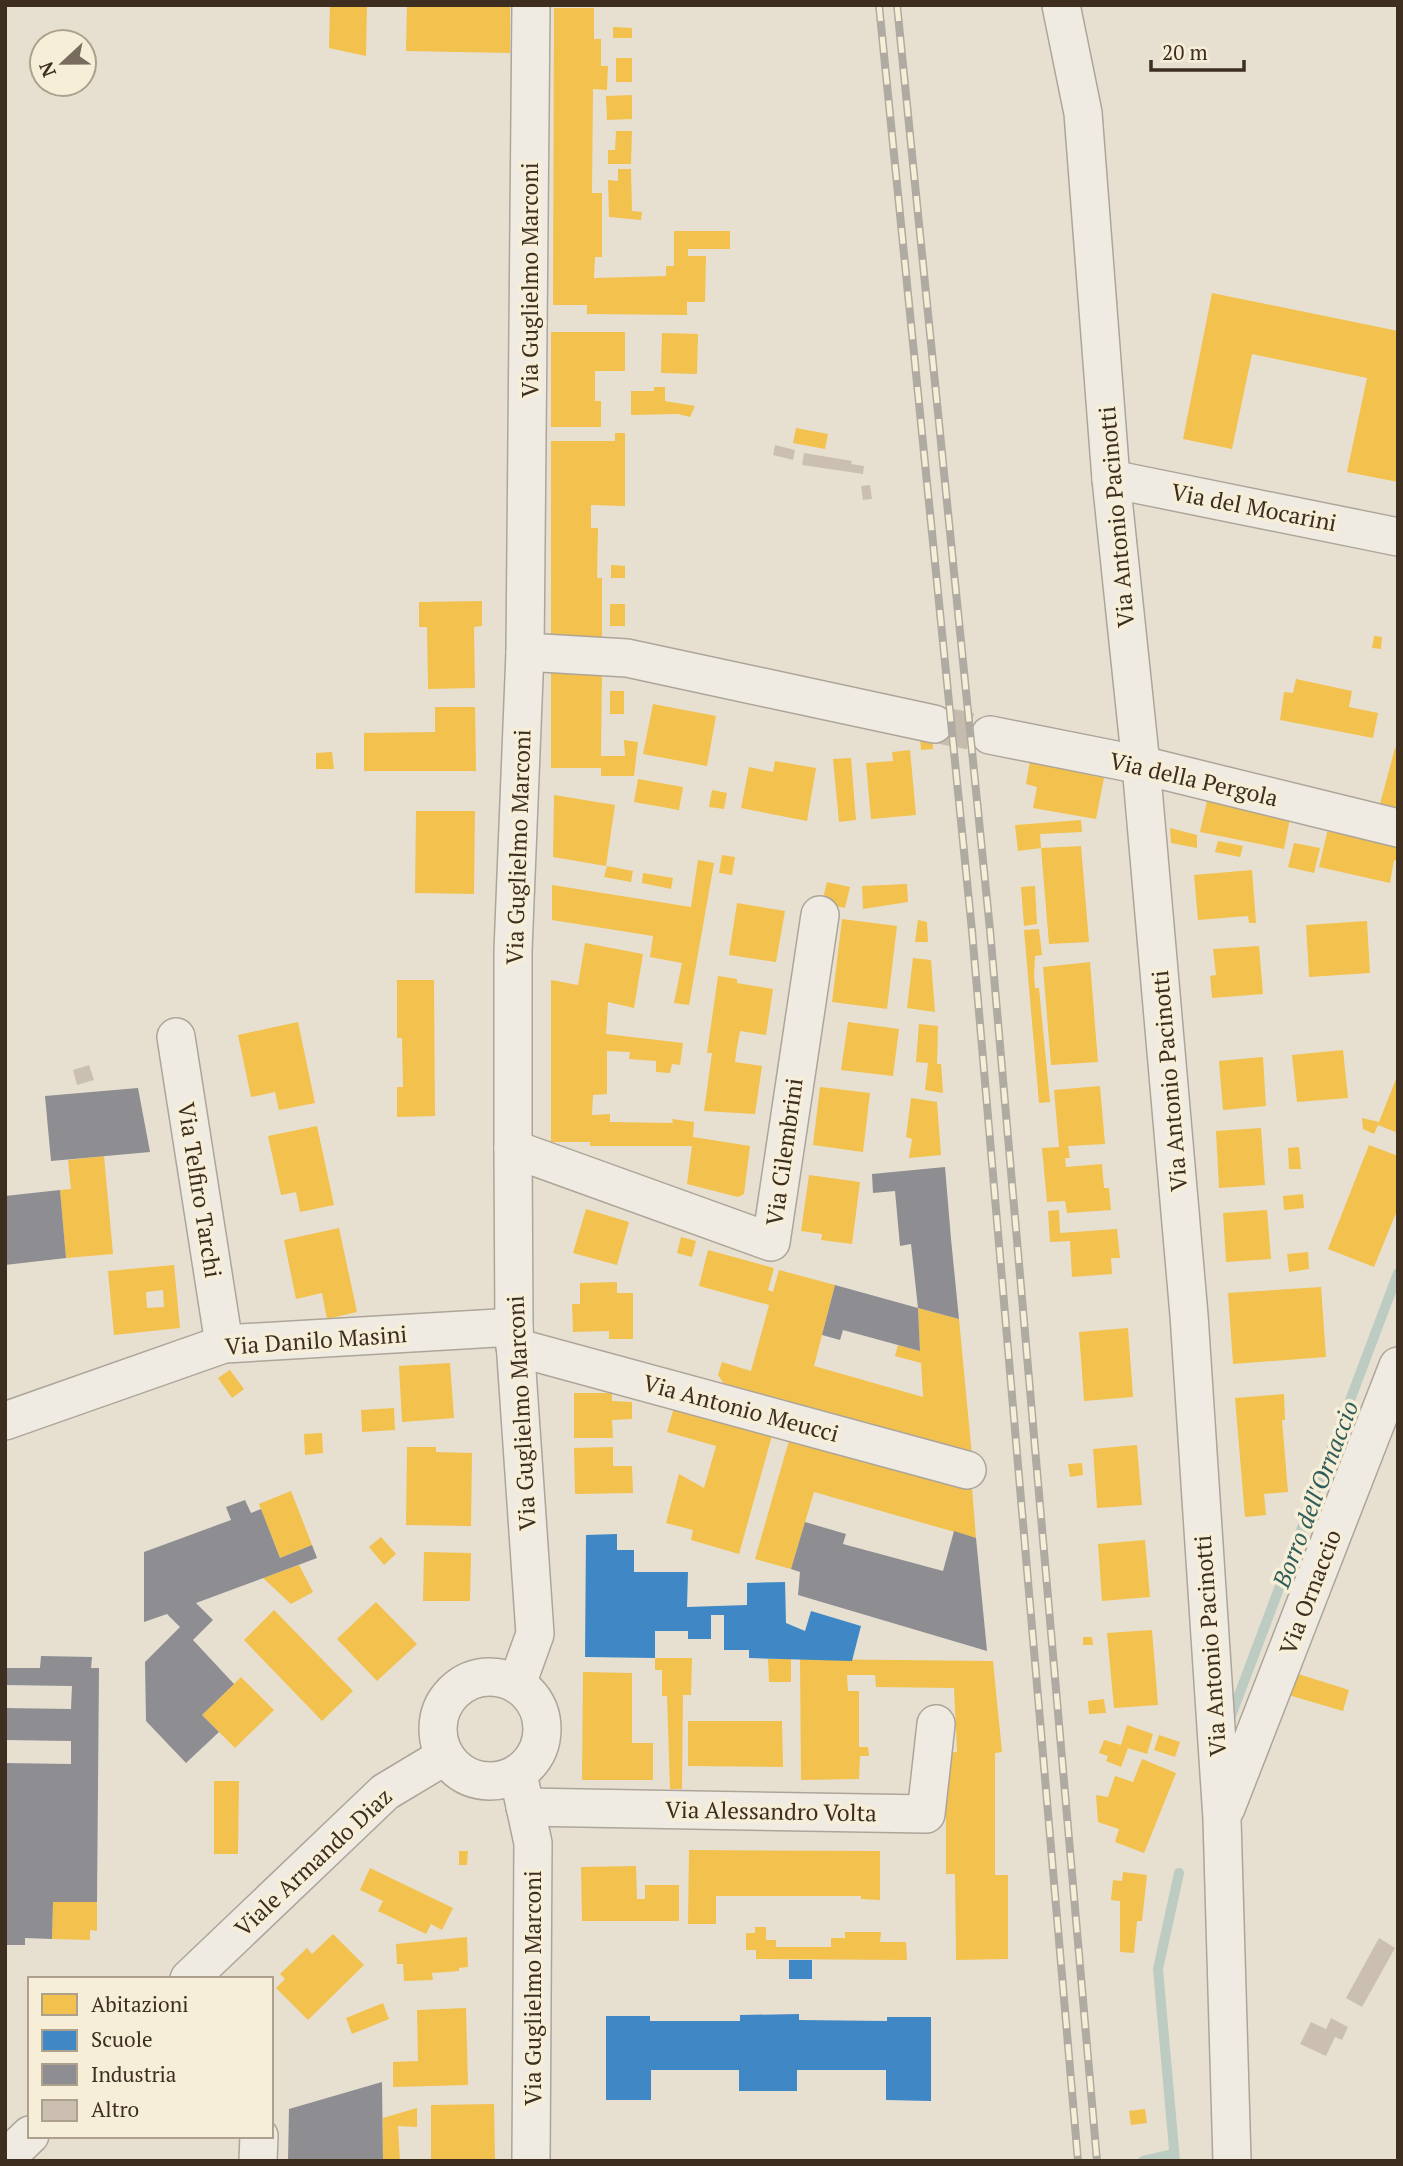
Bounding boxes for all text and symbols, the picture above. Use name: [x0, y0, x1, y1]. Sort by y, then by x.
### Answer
north arrow: [28, 28, 98, 98]
scale bar: [1151, 28, 1244, 72]
text: 20 m: [1162, 38, 1208, 66]
text: N: [32, 58, 61, 81]
street label: Via Guglielmo Marconi: [514, 162, 545, 398]
street label: Via Antonio Pacinotti: [1091, 405, 1141, 629]
street label: Via del Mocarini: [1169, 476, 1340, 538]
street label: Via Guglielmo Marconi: [498, 729, 538, 965]
street label: Via della Pergola: [1107, 745, 1282, 814]
street label: Via Antonio Pacinotti: [1144, 969, 1194, 1193]
street label: Via Cilembrini: [758, 1076, 810, 1228]
street label: Via Telfiro Tarchi: [171, 1100, 229, 1280]
street label: Via Guglielmo Marconi: [499, 1295, 543, 1531]
street label: Via Danilo Masini: [224, 1318, 408, 1362]
street label: Via Antonio Meucci: [640, 1367, 842, 1449]
water label: Borro dell'Ornaccio: [1264, 1396, 1365, 1593]
street label: Via Ornaccio: [1272, 1525, 1348, 1659]
street label: Via Antonio Pacinotti: [1187, 1534, 1233, 1758]
street label: Viale Armando Diaz: [228, 1781, 398, 1943]
street label: Via Alessandro Volta: [665, 1794, 877, 1828]
street label: Via Guglielmo Marconi: [517, 1870, 548, 2106]
legend: [28, 1977, 273, 2138]
text: Abitazioni: [91, 1990, 188, 2018]
text: Scuole: [91, 2025, 153, 2053]
text: Industria: [91, 2060, 177, 2088]
text: Altro: [91, 2095, 139, 2123]

